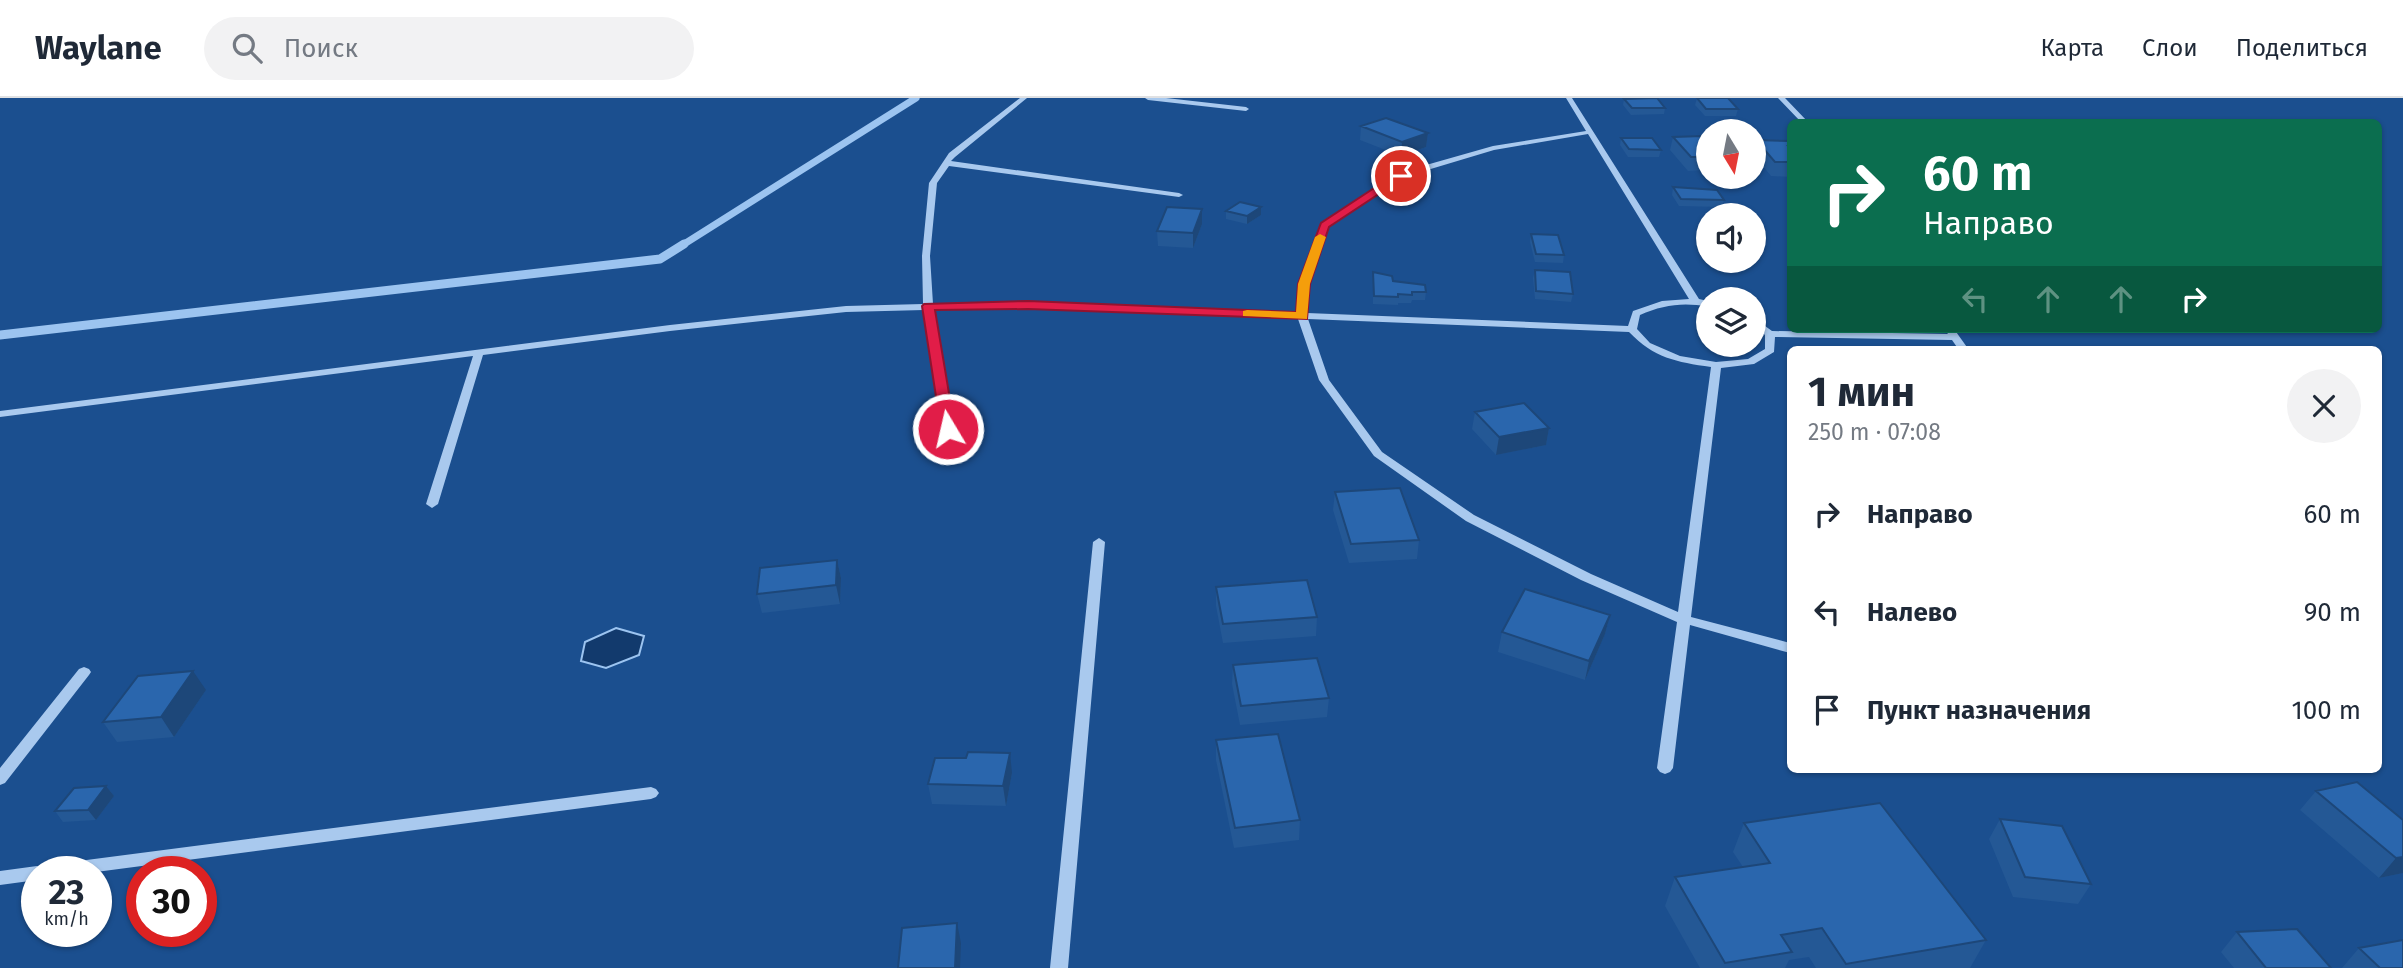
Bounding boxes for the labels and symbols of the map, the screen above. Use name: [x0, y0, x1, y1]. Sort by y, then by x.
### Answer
north arrow: [1696, 119, 1766, 189]
pin: [1371, 146, 1431, 206]
position arrow: [911, 392, 985, 466]
speed limit sign: 30: [126, 856, 217, 947]

